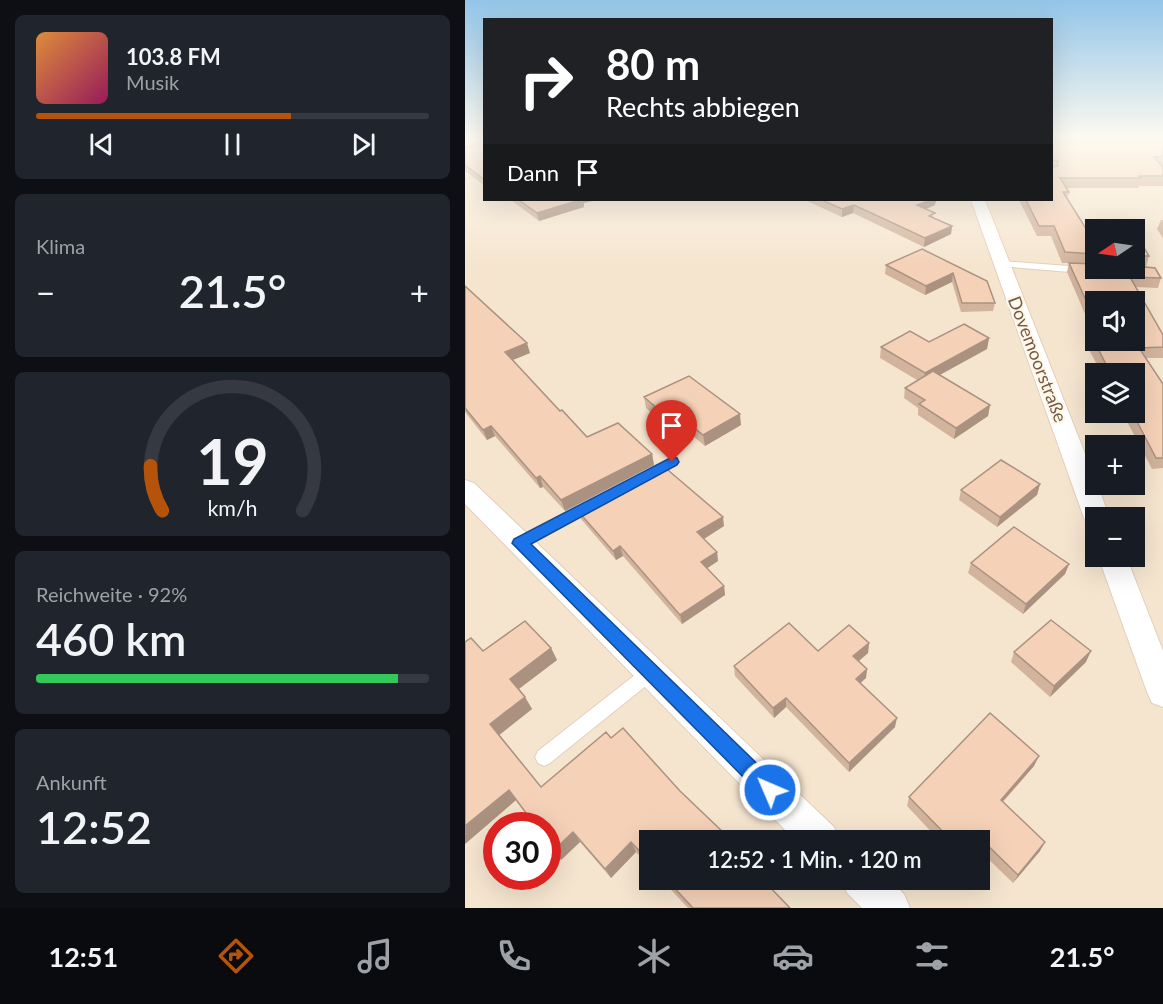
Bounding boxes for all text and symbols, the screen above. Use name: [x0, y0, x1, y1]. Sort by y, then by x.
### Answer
text: 80 m: [606, 39, 700, 89]
icon: right: [507, 42, 585, 120]
text: 103.8 FM: [126, 43, 221, 70]
text: Musik: [126, 70, 179, 94]
text: Rechts abbiegen: [606, 90, 800, 123]
icon: previous: [85, 128, 118, 161]
icon: pause: [216, 128, 249, 161]
icon: next: [347, 128, 380, 161]
icon: arrive: [571, 156, 604, 189]
text: Dann: [507, 159, 559, 186]
north arrow: [1085, 219, 1145, 279]
map controls: [1085, 219, 1145, 567]
text: Klima: [36, 234, 85, 258]
text: 21.5°: [179, 264, 286, 318]
text: −: [36, 272, 55, 312]
text: +: [410, 272, 429, 312]
button: sound: [1085, 291, 1145, 351]
street label: Dovemoorstraße: [1004, 293, 1072, 425]
button: layers: [1085, 363, 1145, 423]
pin: [646, 400, 697, 462]
icon: arrive: [655, 409, 688, 442]
text: 19: [196, 423, 269, 498]
button: +: [1085, 435, 1145, 495]
text: km/h: [207, 495, 258, 521]
button: −: [1085, 507, 1145, 567]
text: Reichweite · 92%: [36, 582, 187, 606]
text: 460 km: [36, 612, 186, 666]
position arrow: [738, 758, 802, 822]
text: Ankunft: [36, 770, 107, 794]
text: 12:52: [36, 800, 152, 854]
speed limit sign: 30: [483, 812, 561, 890]
text: 12:52 · 1 Min. · 120 m: [707, 846, 922, 873]
icon: directions: [215, 935, 257, 977]
icon: music: [354, 935, 396, 977]
icon: phone: [493, 935, 535, 977]
icon: climate: [633, 935, 675, 977]
icon: car: [772, 935, 814, 977]
icon: filters: [911, 935, 953, 977]
text: 12:51: [49, 940, 118, 973]
text: 21.5°: [1050, 940, 1114, 973]

